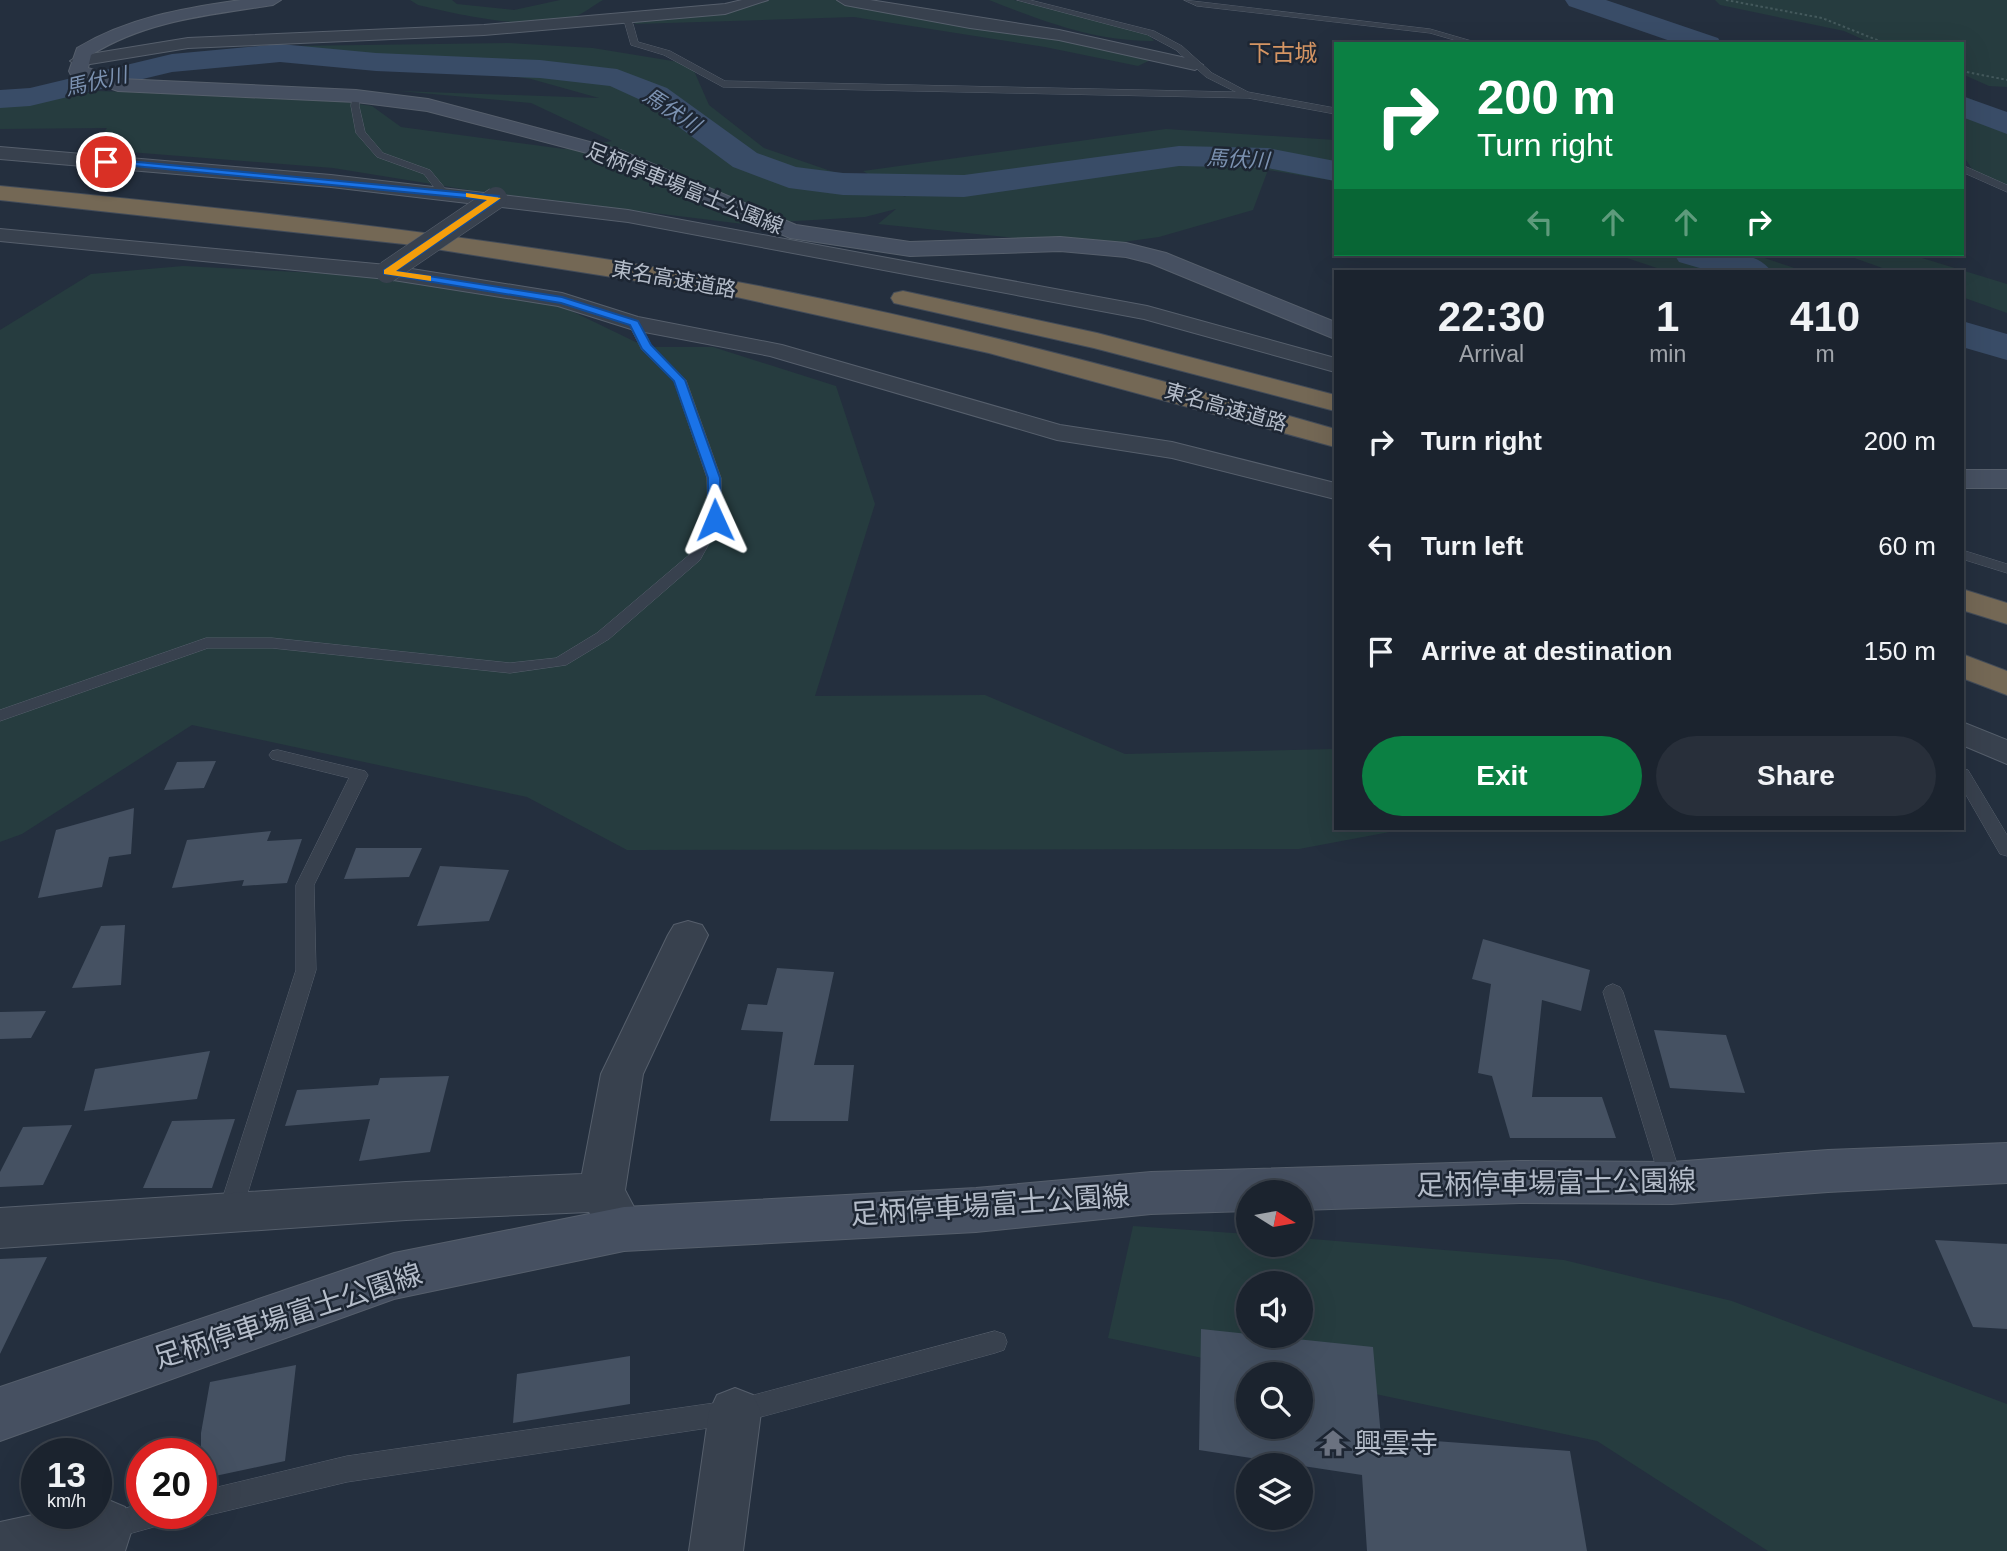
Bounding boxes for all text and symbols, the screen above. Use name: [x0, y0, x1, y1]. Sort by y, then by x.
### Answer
district label: 下古城: [1249, 40, 1318, 66]
water label: 馬伏川: [63, 62, 131, 99]
icon: right: [1362, 70, 1453, 161]
text: 200 m: [1477, 70, 1616, 124]
water label: 馬伏川: [639, 83, 706, 138]
text: Turn right: [1477, 127, 1613, 163]
pin: [76, 132, 136, 192]
street label: 足柄停車場富士公園線: [583, 138, 787, 238]
icon: arrive: [87, 143, 125, 181]
water label: 馬伏川: [1206, 146, 1272, 172]
icon: left: [1521, 203, 1559, 241]
icon: ahead: [1594, 203, 1632, 241]
icon: ahead: [1667, 203, 1705, 241]
icon: right: [1740, 203, 1778, 241]
street label: 東名高速道路: [610, 257, 738, 301]
text: 22:30: [1438, 293, 1545, 340]
text: 1: [1656, 293, 1679, 340]
text: 410: [1790, 293, 1860, 340]
text: Arrival: [1459, 341, 1524, 367]
text: min: [1649, 341, 1686, 367]
text: m: [1816, 341, 1835, 367]
street label: 東名高速道路: [1162, 379, 1290, 435]
icon: right: [1362, 423, 1400, 461]
text: Turn right: [1421, 426, 1542, 456]
text: 200 m: [1864, 426, 1936, 456]
position arrow: [678, 483, 752, 557]
icon: left: [1362, 528, 1400, 566]
text: Turn left: [1421, 531, 1523, 561]
text: 60 m: [1878, 531, 1936, 561]
icon: arrive: [1362, 633, 1400, 671]
text: Arrive at destination: [1421, 636, 1672, 666]
text: 150 m: [1864, 636, 1936, 666]
button: Exit: [1362, 736, 1642, 816]
button: Share: [1656, 736, 1936, 816]
street label: 足柄停車場富士公園線: [1416, 1165, 1696, 1201]
street label: 足柄停車場富士公園線: [849, 1180, 1131, 1230]
north arrow: [1236, 1180, 1312, 1256]
map controls: [1236, 1180, 1313, 1530]
street label: 足柄停車場富士公園線: [150, 1258, 426, 1374]
button: sound: [1236, 1271, 1313, 1348]
button: search: [1236, 1362, 1313, 1439]
temple icon: 興雲寺: [1318, 1428, 1348, 1458]
place label: 興雲寺: [1354, 1428, 1438, 1459]
speed limit sign: 20: [126, 1438, 217, 1529]
button: layers: [1236, 1453, 1313, 1530]
text: 13: [47, 1455, 86, 1494]
text: km/h: [47, 1491, 86, 1511]

